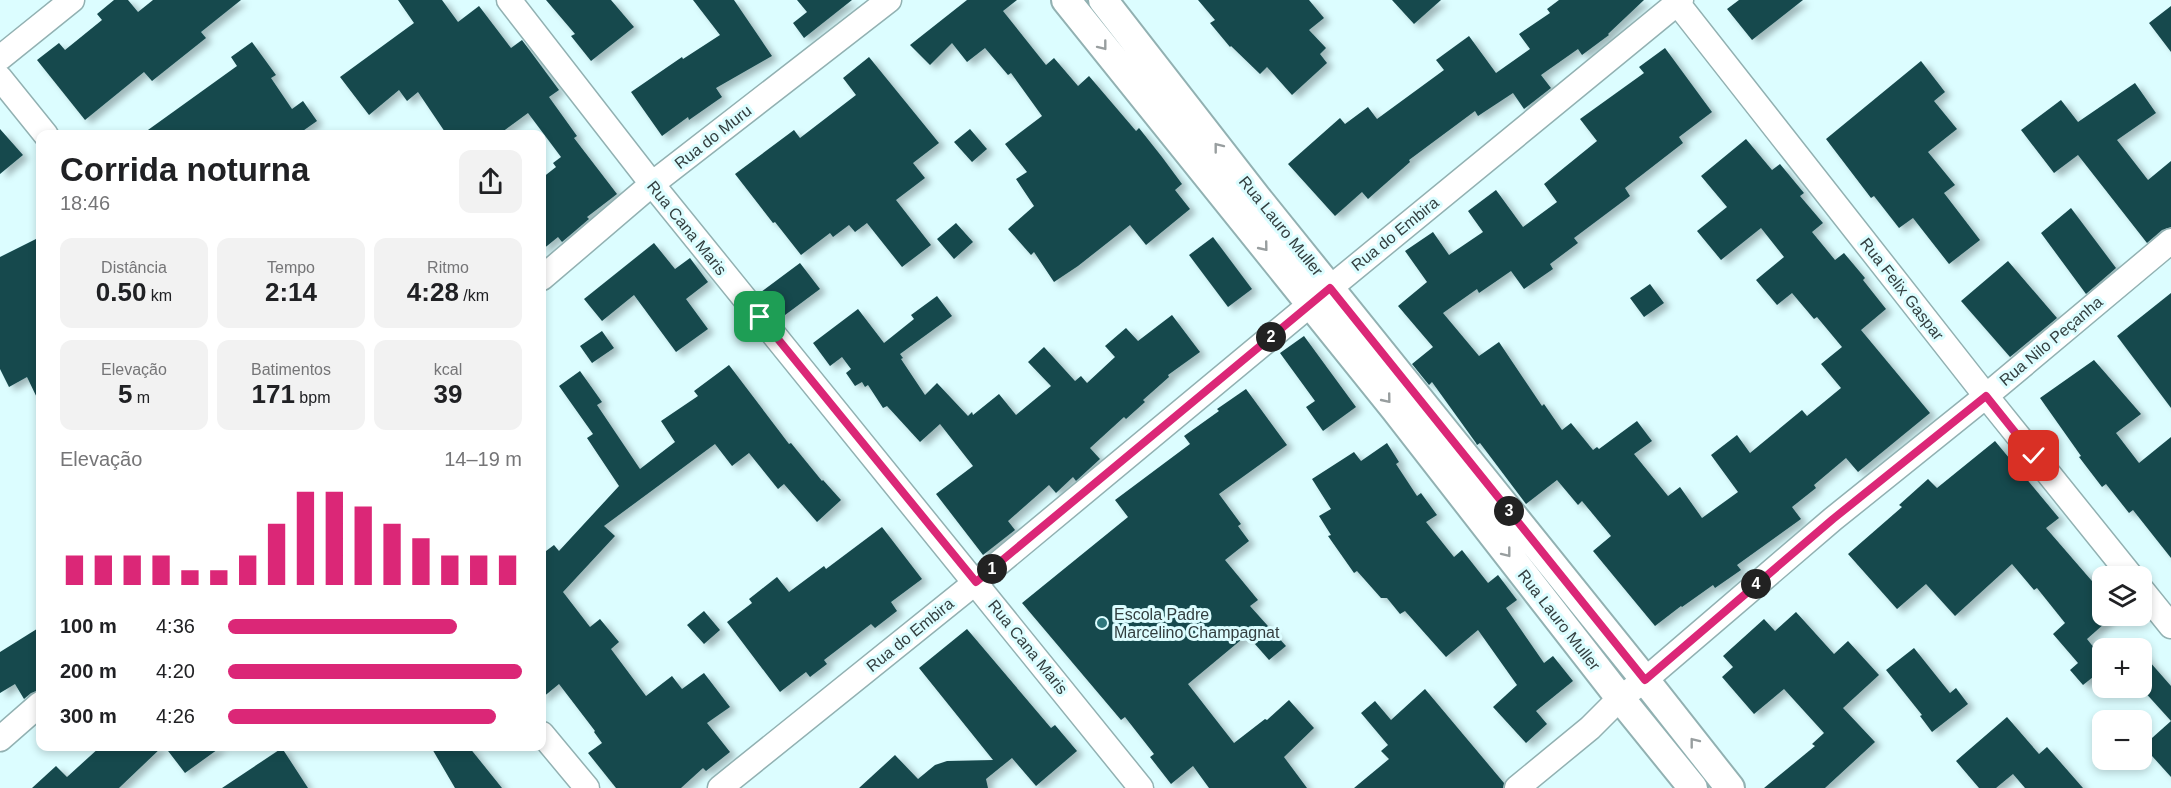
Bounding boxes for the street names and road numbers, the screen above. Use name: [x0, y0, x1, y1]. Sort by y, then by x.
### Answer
street label: Rua do Muru: [671, 102, 755, 172]
street label: Rua Lauro Muller: [1236, 173, 1327, 280]
street label: Rua Cana Maris: [644, 178, 730, 278]
street label: Rua do Embira: [1348, 194, 1442, 274]
street label: Rua Felix Gaspar: [1857, 235, 1947, 344]
street label: Rua Nilo Peçanha: [1996, 293, 2106, 389]
street label: Rua Lauro Muller: [1515, 566, 1604, 674]
street label: Rua do Embira: [863, 595, 957, 675]
street label: Rua Cana Maris: [985, 597, 1071, 697]

